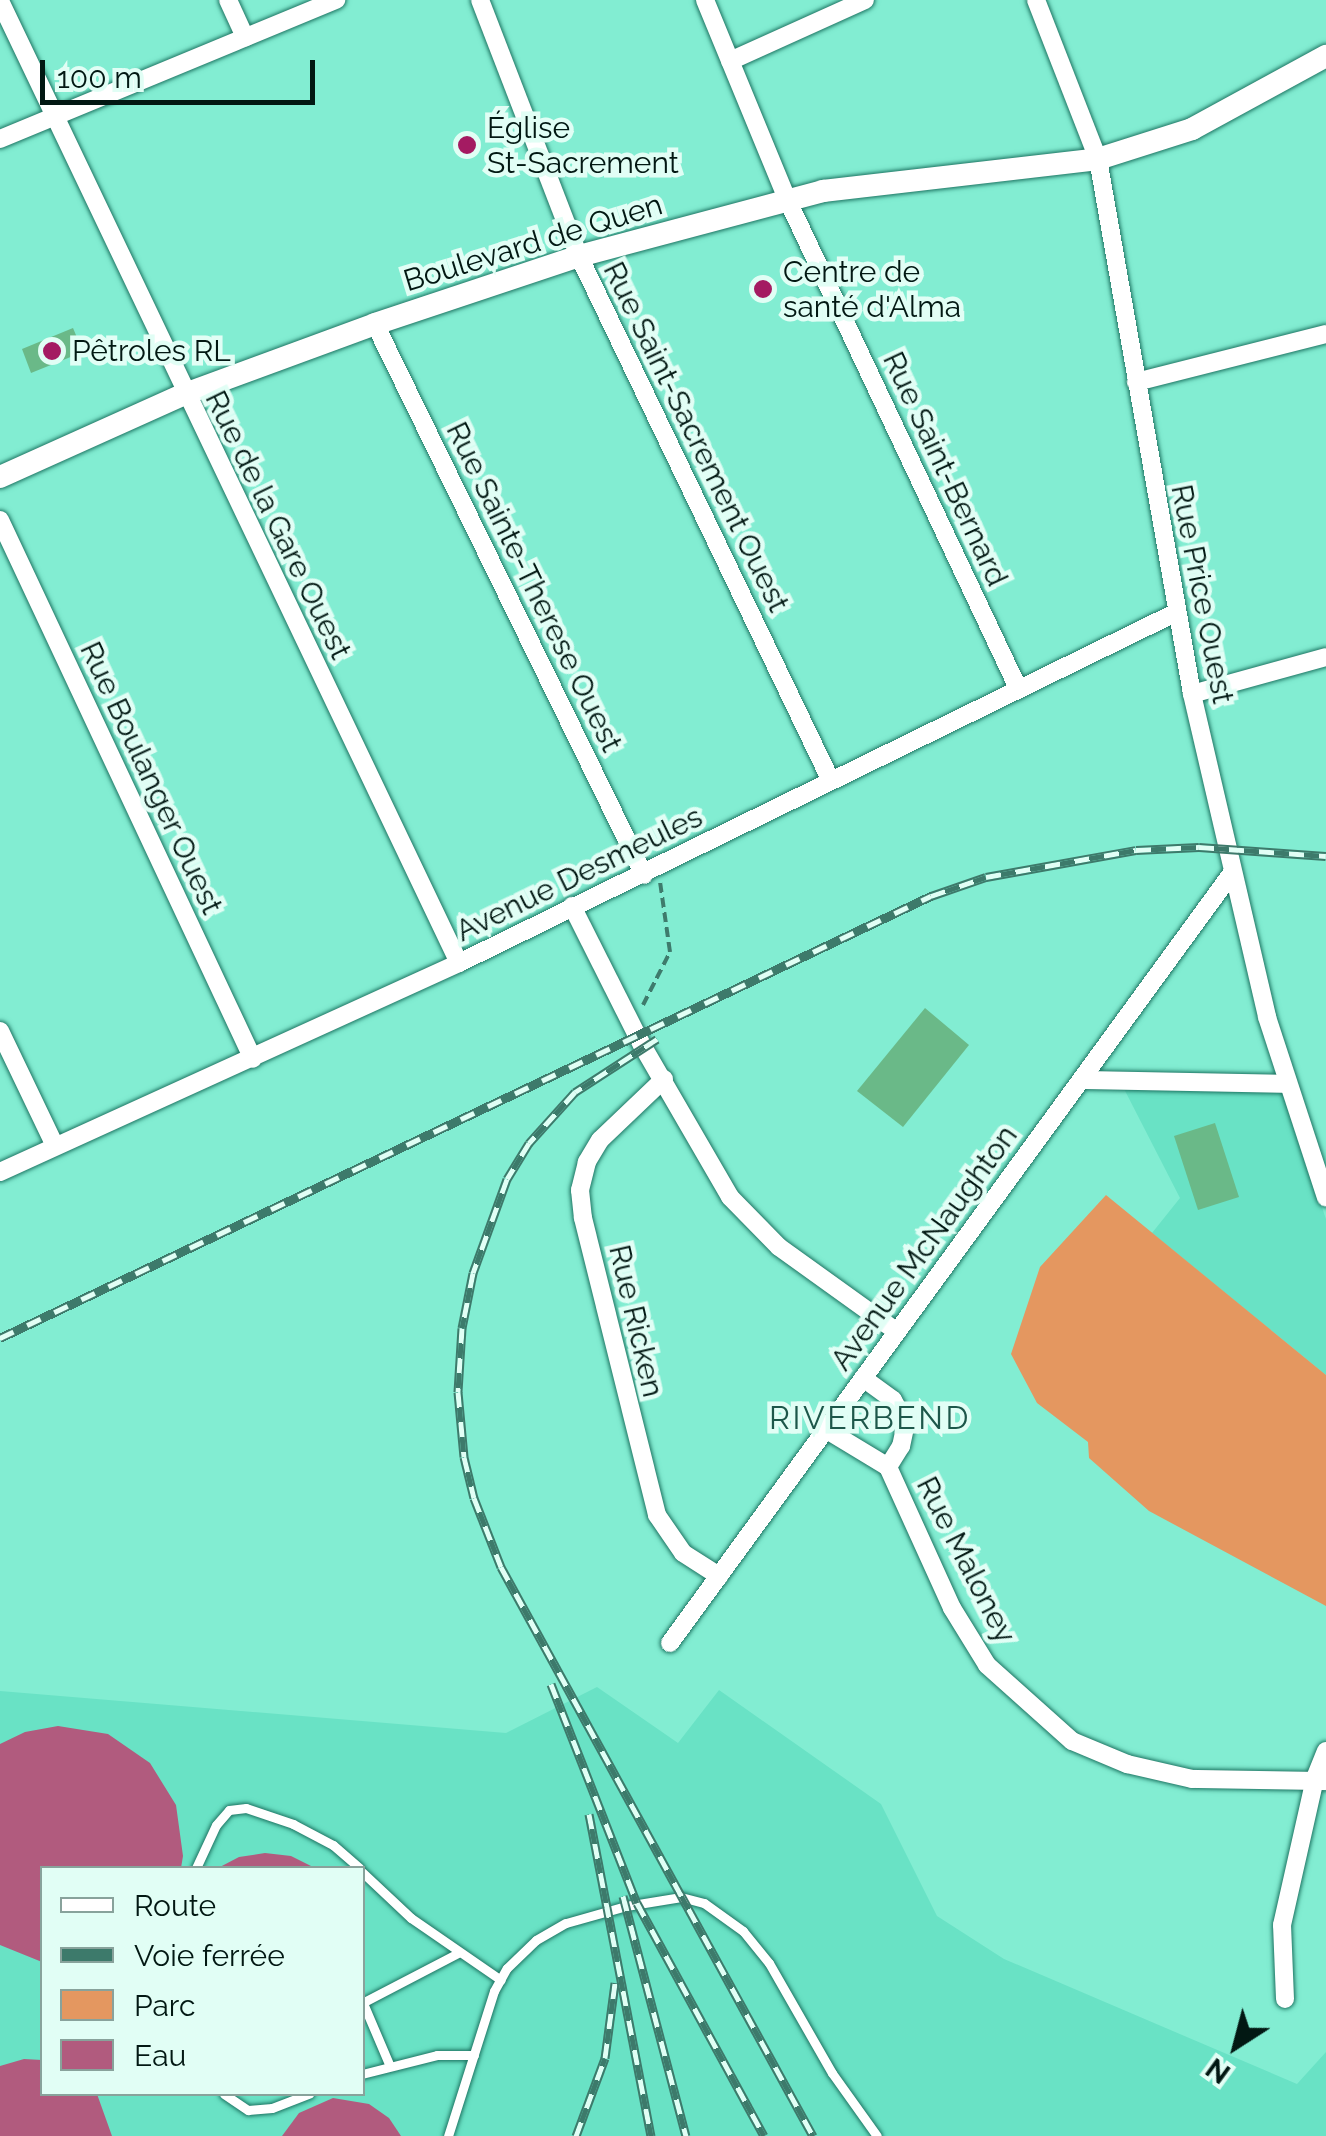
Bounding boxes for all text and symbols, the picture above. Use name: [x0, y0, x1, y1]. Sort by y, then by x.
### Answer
scale bar: [45, 40, 320, 102]
text: 100 m: [57, 60, 142, 95]
place label: Église St-Sacrement: [487, 110, 679, 180]
marker: Église St-Sacrement: [456, 134, 478, 156]
street label: Boulevard de Quen: [399, 187, 667, 299]
place label: Centre de santé d'Alma: [783, 254, 961, 324]
street label: Rue Saint-Sacrement Ouest: [595, 256, 797, 618]
marker: Centre de santé d'Alma: [752, 278, 774, 300]
place label: Pêtroles RL: [72, 333, 231, 369]
marker: Pêtroles RL: [41, 340, 63, 362]
street label: Rue Saint-Bernard: [875, 346, 1015, 592]
street label: Rue de la Gare Ouest: [197, 385, 359, 665]
street label: Rue Sainte-Therese Ouest: [438, 416, 630, 758]
street label: Rue Price Ouest: [1163, 481, 1241, 707]
street label: Rue Boulanger Ouest: [72, 636, 230, 920]
street label: Avenue Desmeules: [450, 799, 708, 949]
street label: Avenue McNaughton: [823, 1119, 1025, 1377]
street label: Rue Ricken: [601, 1241, 671, 1401]
district label: RIVERBEND: [769, 1399, 971, 1437]
street label: Rue Maloney: [909, 1471, 1023, 1649]
legend: [40, 1866, 365, 2096]
text: Route: [134, 1888, 216, 1923]
text: Voie ferrée: [134, 1938, 285, 1973]
text: Parc: [134, 1988, 195, 2023]
north arrow: [1186, 1996, 1286, 2096]
text: Eau: [134, 2038, 186, 2073]
text: N: [1200, 2051, 1236, 2090]

